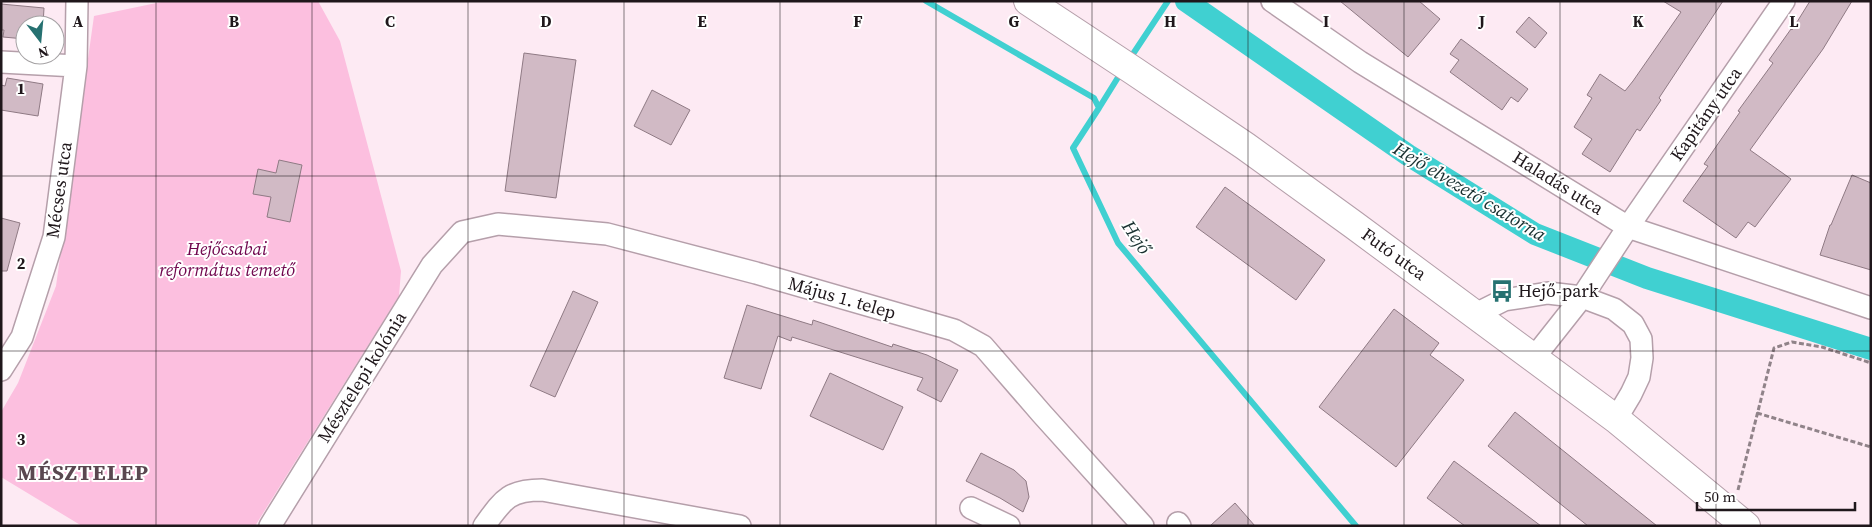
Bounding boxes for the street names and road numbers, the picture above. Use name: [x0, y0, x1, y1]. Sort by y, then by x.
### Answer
street label: Kapitány utca: [1664, 61, 1748, 166]
street label: Mécses utca: [39, 139, 78, 240]
street label: Haladás utca: [1508, 145, 1609, 221]
street label: Futó utca: [1357, 222, 1433, 286]
street label: Május 1. telep: [785, 270, 899, 325]
street label: Mésztelepi kolónia: [311, 306, 412, 447]

